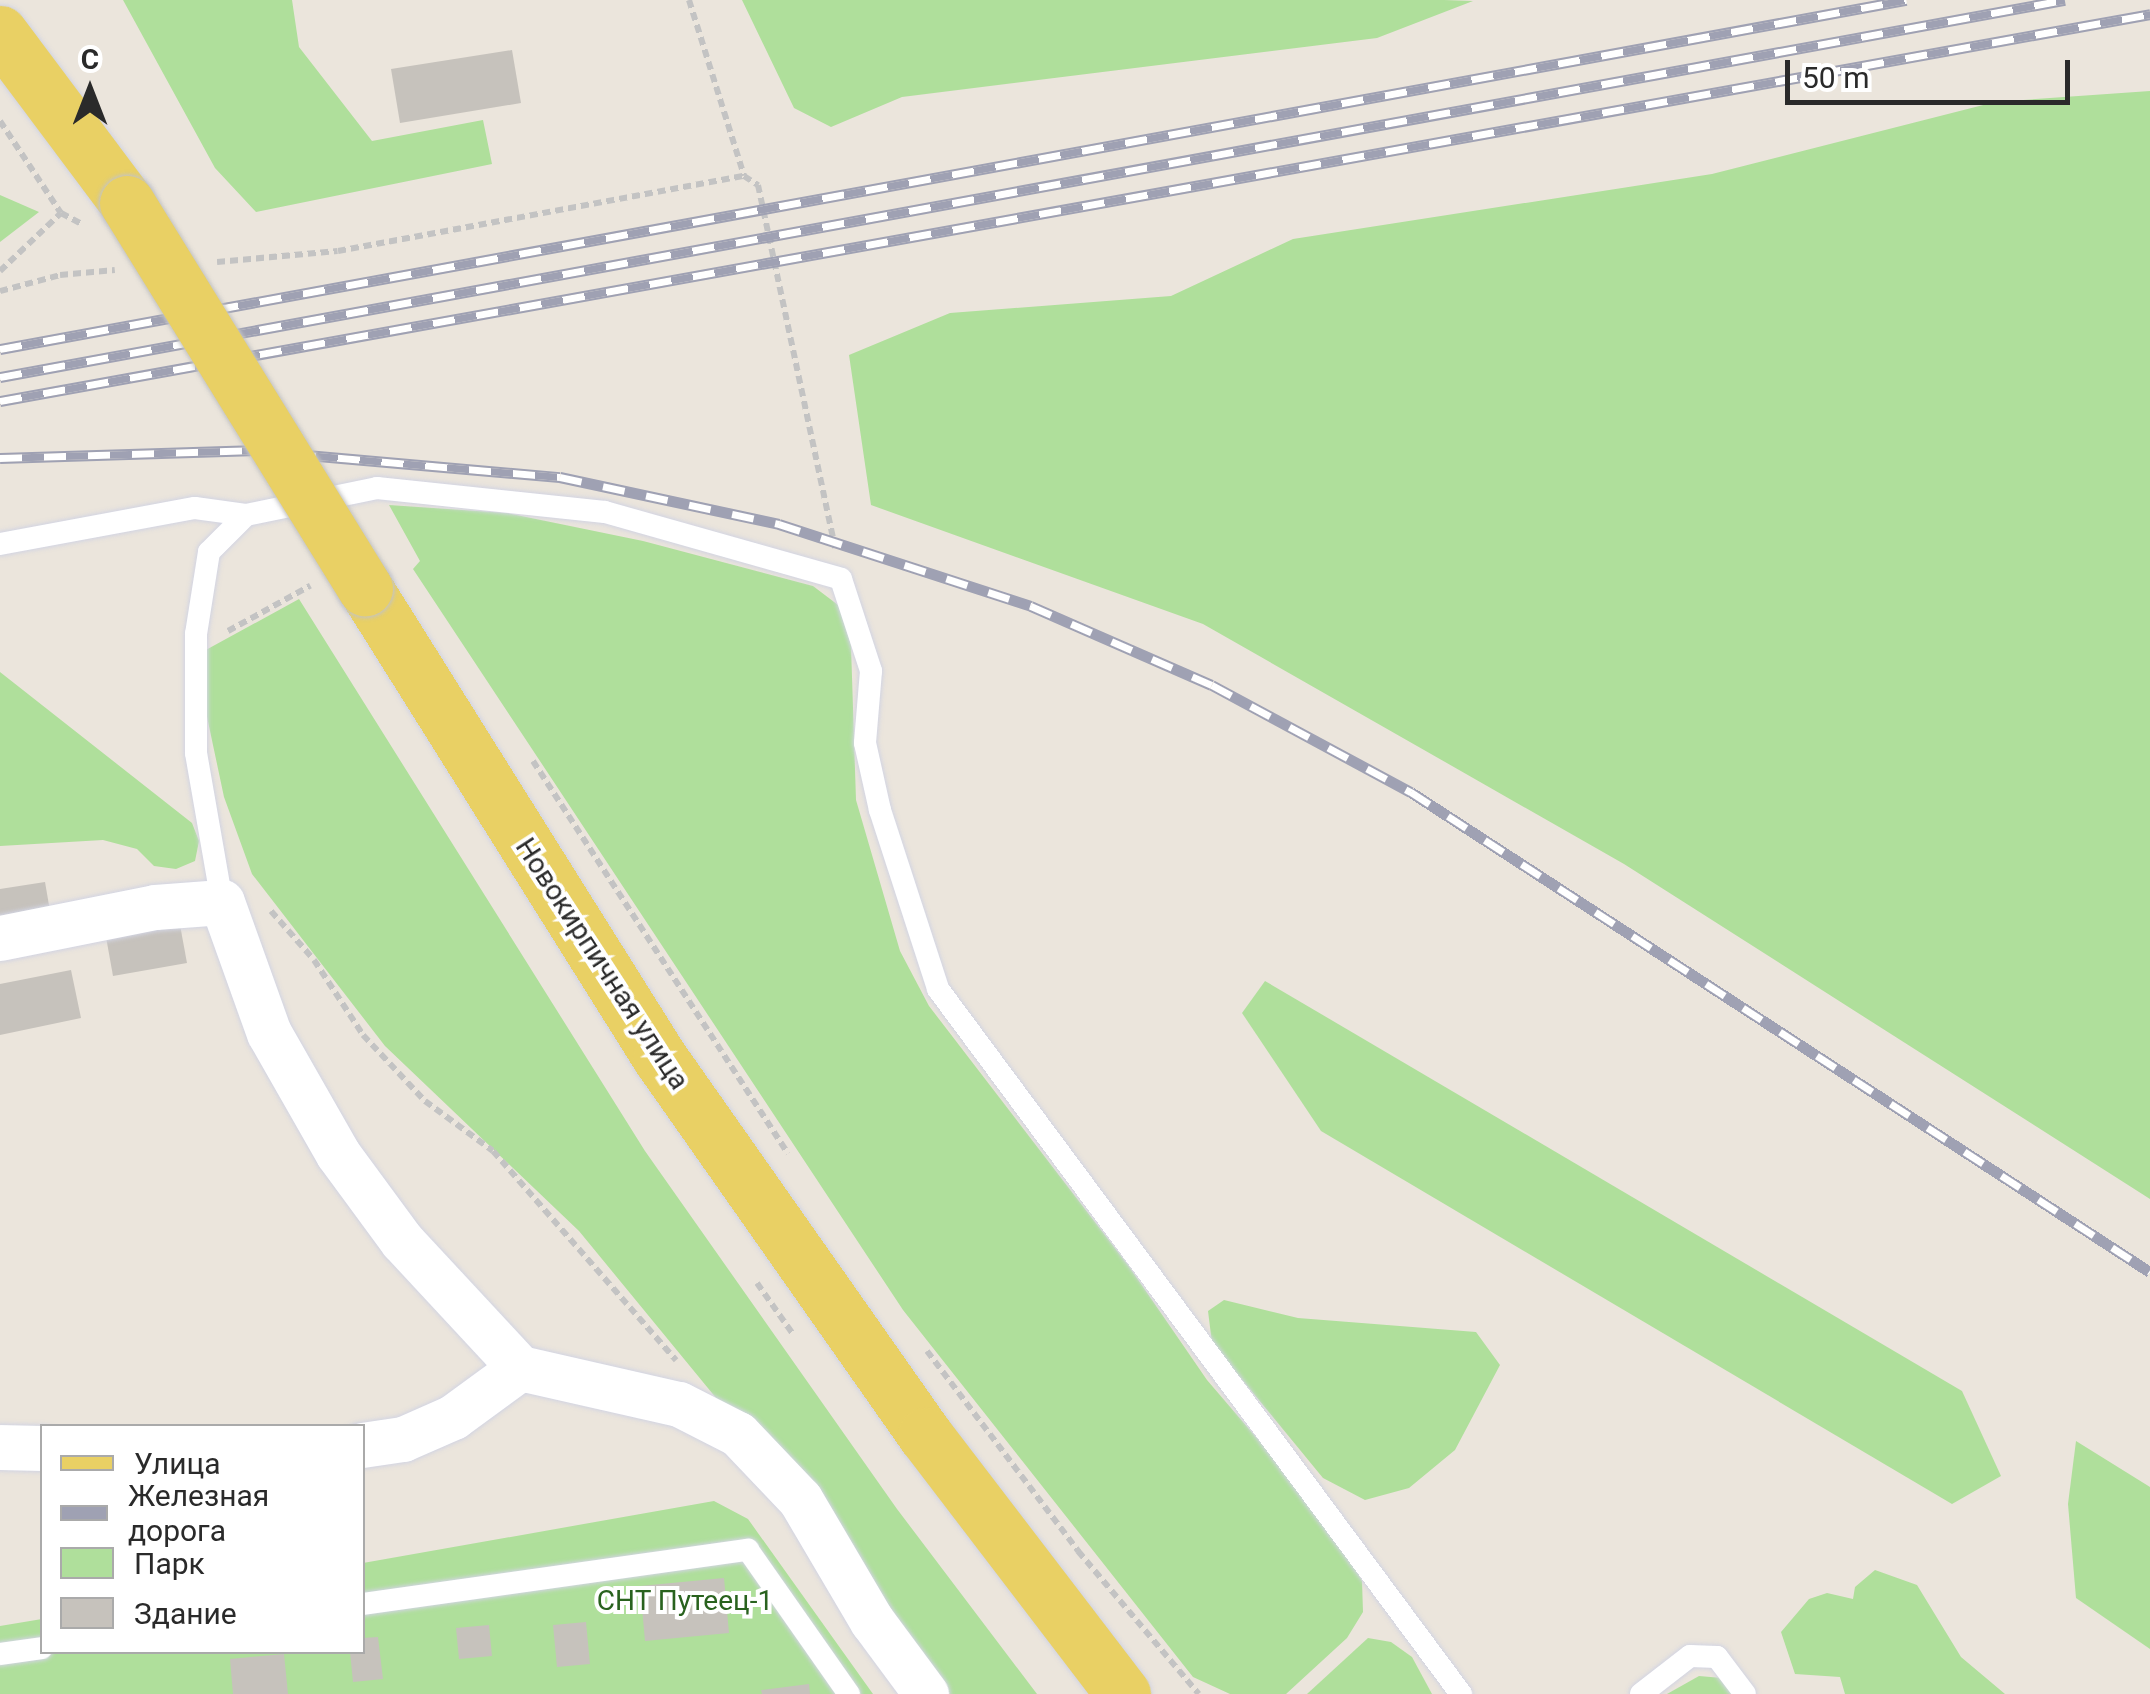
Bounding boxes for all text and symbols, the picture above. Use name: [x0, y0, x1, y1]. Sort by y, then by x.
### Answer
north arrow: [40, 40, 140, 140]
scale bar: [1790, 40, 2075, 102]
text: С: [81, 43, 99, 76]
text: 50 m: [1802, 60, 1869, 95]
street label: Новокирпичная улица: [508, 832, 696, 1096]
legend: [40, 1424, 365, 1654]
text: Улица: [134, 1446, 221, 1481]
text: Железная дорога: [128, 1478, 269, 1548]
text: Парк: [134, 1546, 205, 1581]
park label: СНТ Путеец-1: [597, 1584, 773, 1618]
text: Здание: [134, 1596, 237, 1631]

